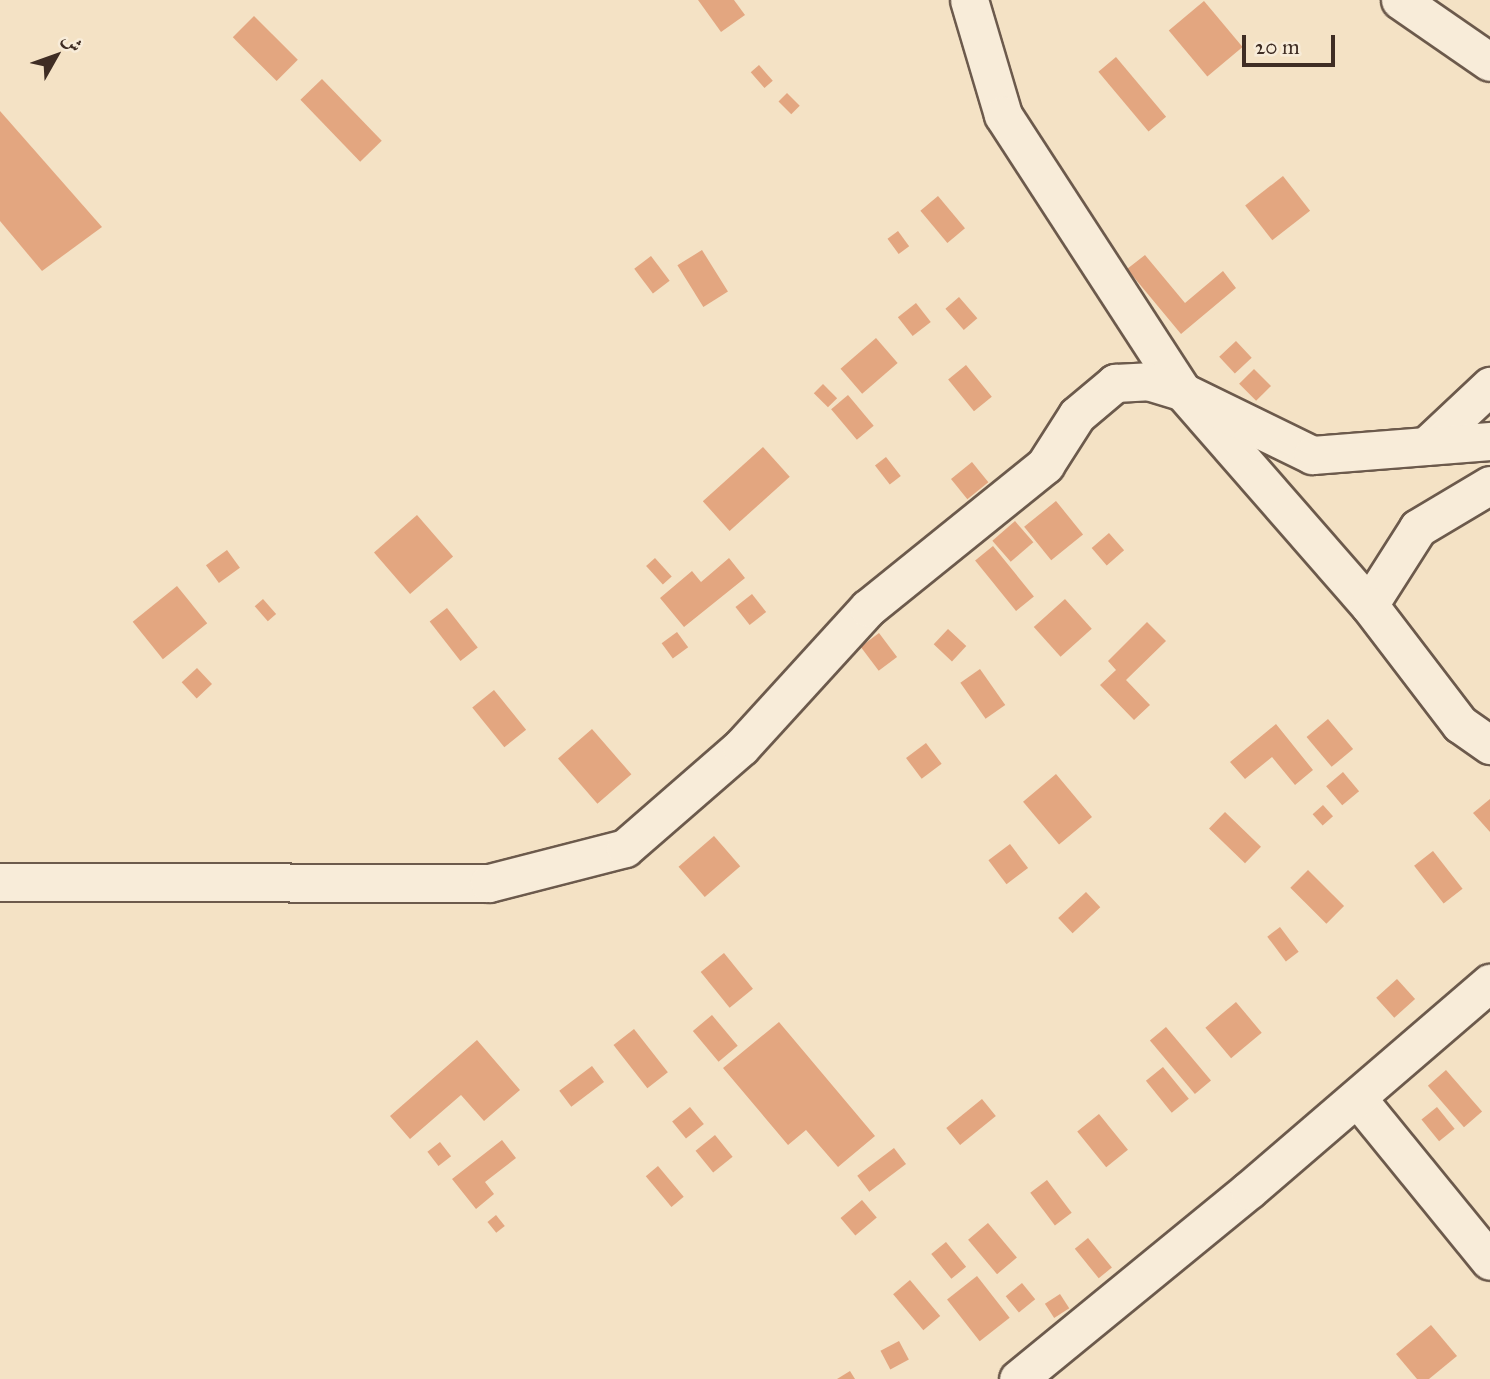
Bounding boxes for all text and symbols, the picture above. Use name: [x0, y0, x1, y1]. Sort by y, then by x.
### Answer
north arrow: [21, 21, 91, 91]
scale bar: [1245, 21, 1338, 65]
text: ش: [58, 28, 87, 57]
text: 20 m: [1255, 34, 1300, 60]

